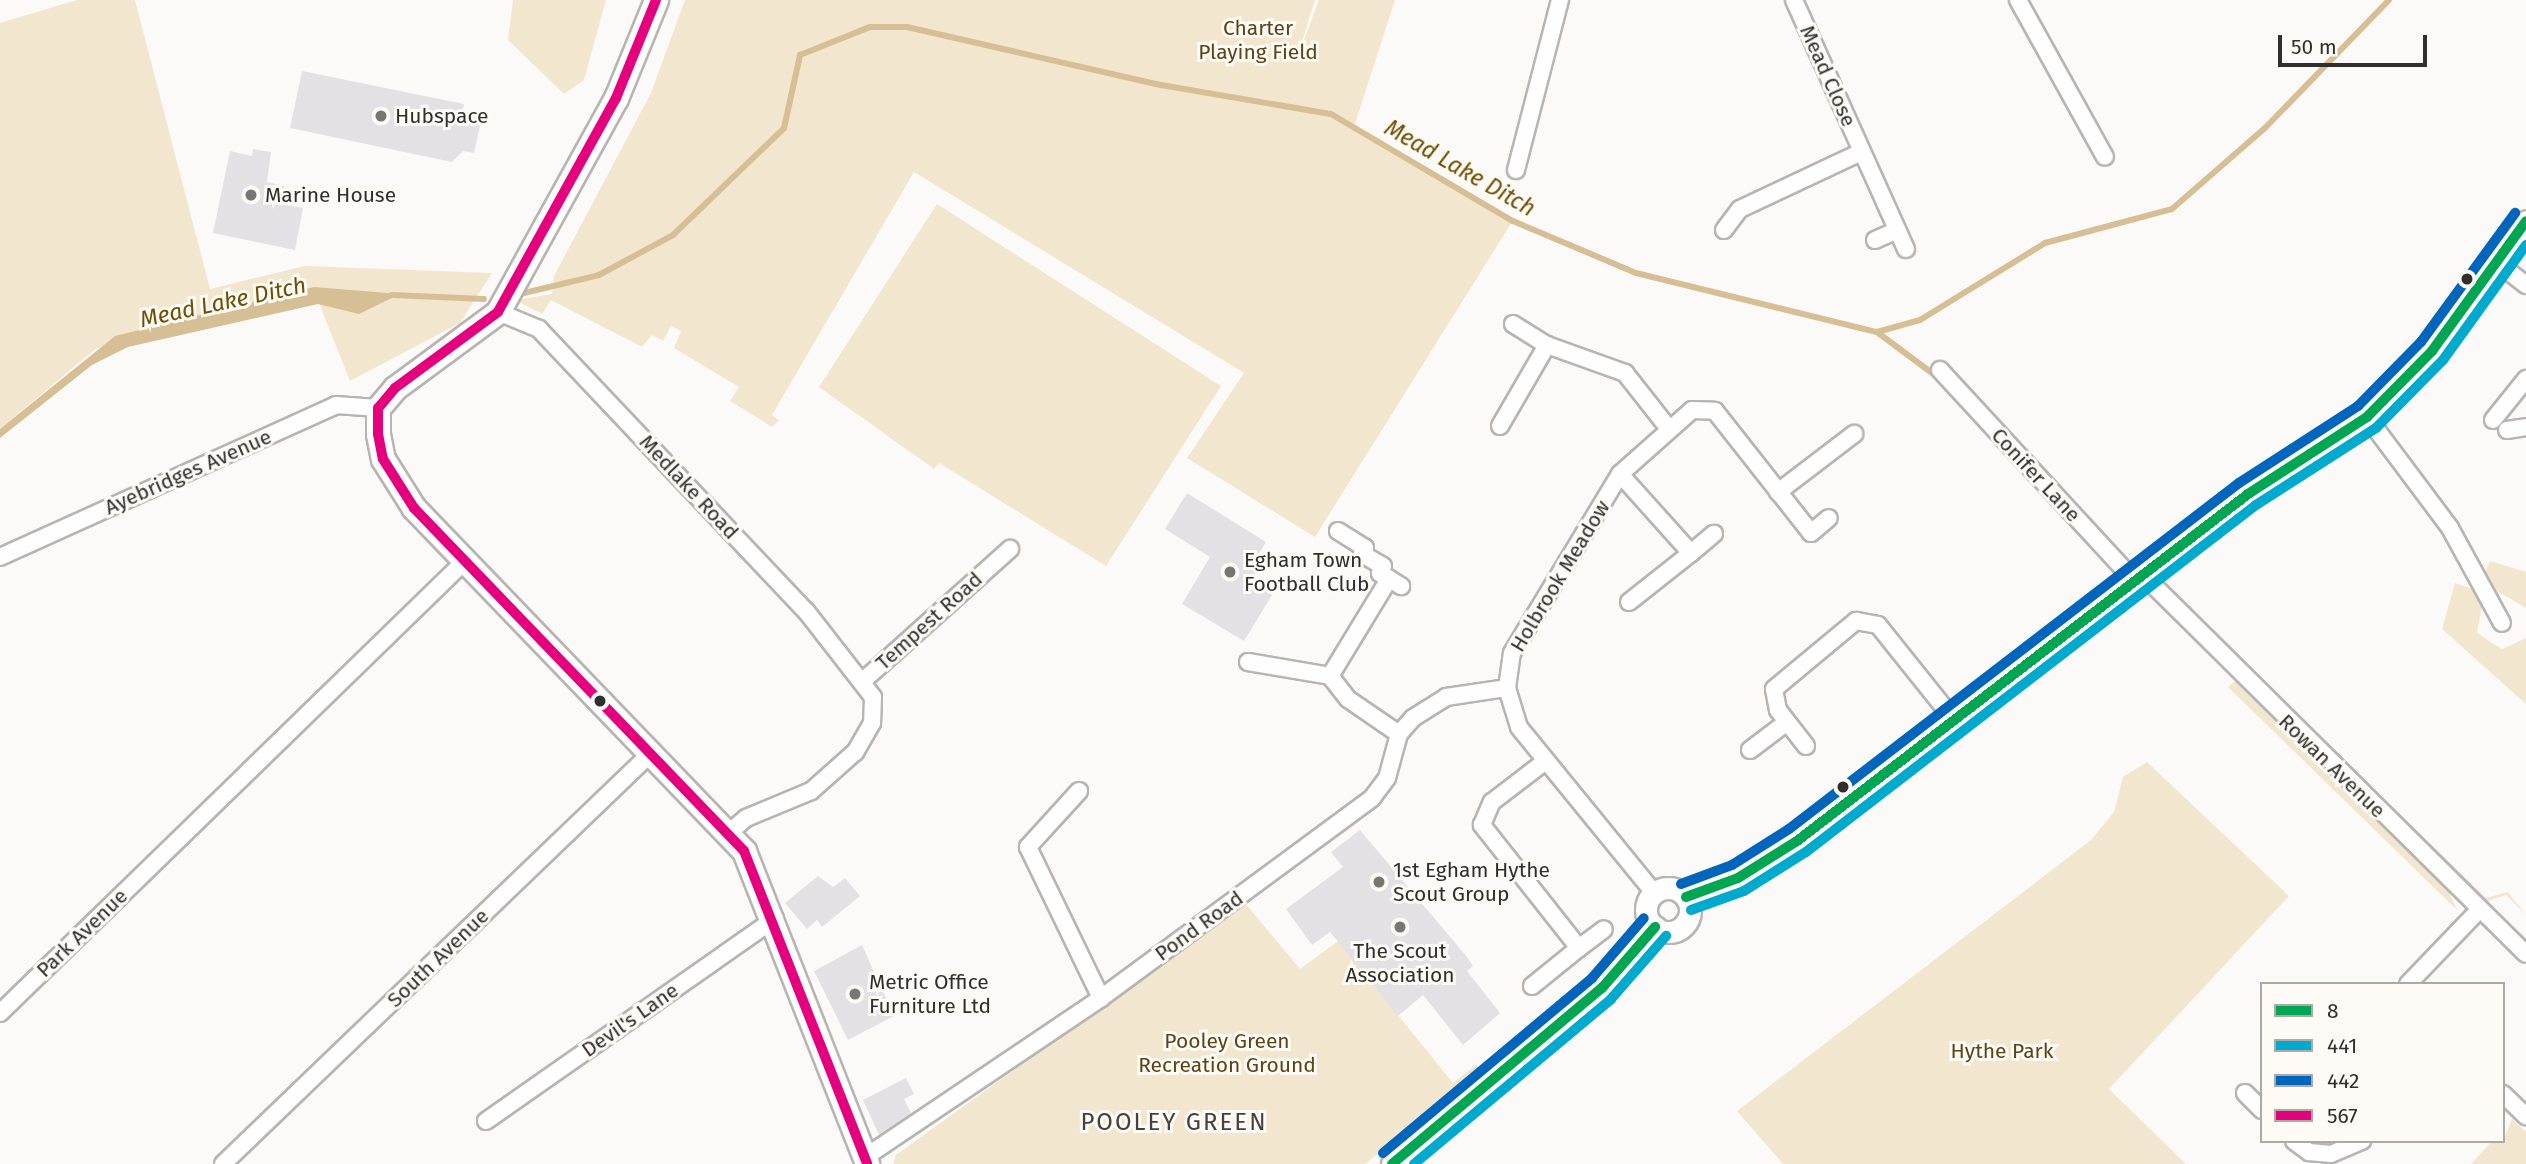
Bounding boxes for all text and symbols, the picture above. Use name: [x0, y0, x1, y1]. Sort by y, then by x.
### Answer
park label: Charter Playing Field: [1198, 15, 1318, 65]
street label: Mead Close: [1794, 21, 1862, 131]
scale bar: [2281, 21, 2430, 65]
text: 50 m: [2291, 34, 2337, 60]
place label: Hubspace: [395, 103, 489, 129]
marker: Hubspace: [373, 108, 389, 124]
water label: Mead Lake Ditch: [1380, 114, 1540, 222]
place label: Marine House: [265, 182, 396, 208]
marker: Marine House: [243, 187, 259, 203]
water label: Mead Lake Ditch: [137, 271, 309, 333]
unlabelled marker: [2460, 272, 2474, 286]
street label: Conifer Lane: [1986, 423, 2086, 527]
street label: Ayebridges Avenue: [101, 424, 275, 520]
street label: Medlake Road: [634, 429, 744, 545]
street label: Holbrook Meadow: [1505, 496, 1615, 656]
place label: Egham Town Football Club: [1244, 547, 1369, 597]
marker: Egham Town Football Club: [1222, 564, 1238, 580]
street label: Tempest Road: [871, 567, 987, 675]
unlabelled marker: [593, 694, 607, 708]
street label: Rowan Avenue: [2273, 709, 2391, 823]
unlabelled marker: [1836, 780, 1850, 794]
place label: 1st Egham Hythe Scout Group: [1393, 857, 1550, 907]
marker: 1st Egham Hythe Scout Group: [1371, 874, 1387, 890]
street label: Park Avenue: [31, 883, 133, 983]
street label: Pond Road: [1150, 886, 1248, 966]
street label: South Avenue: [382, 903, 494, 1013]
marker: The Scout Association: [1392, 919, 1408, 935]
place label: The Scout Association: [1345, 938, 1455, 988]
place label: Metric Office Furniture Ltd: [869, 969, 991, 1019]
street label: Devil's Lane: [577, 978, 683, 1062]
legend: [2260, 982, 2505, 1143]
marker: Metric Office Furniture Ltd: [847, 986, 863, 1002]
text: 8: [2327, 998, 2339, 1024]
park label: Pooley Green Recreation Ground: [1138, 1028, 1316, 1078]
text: 441: [2327, 1033, 2357, 1059]
park label: Hythe Park: [1951, 1038, 2053, 1064]
text: 442: [2327, 1068, 2359, 1094]
text: 567: [2327, 1103, 2358, 1129]
district label: POOLEY GREEN: [1082, 1109, 1266, 1137]

